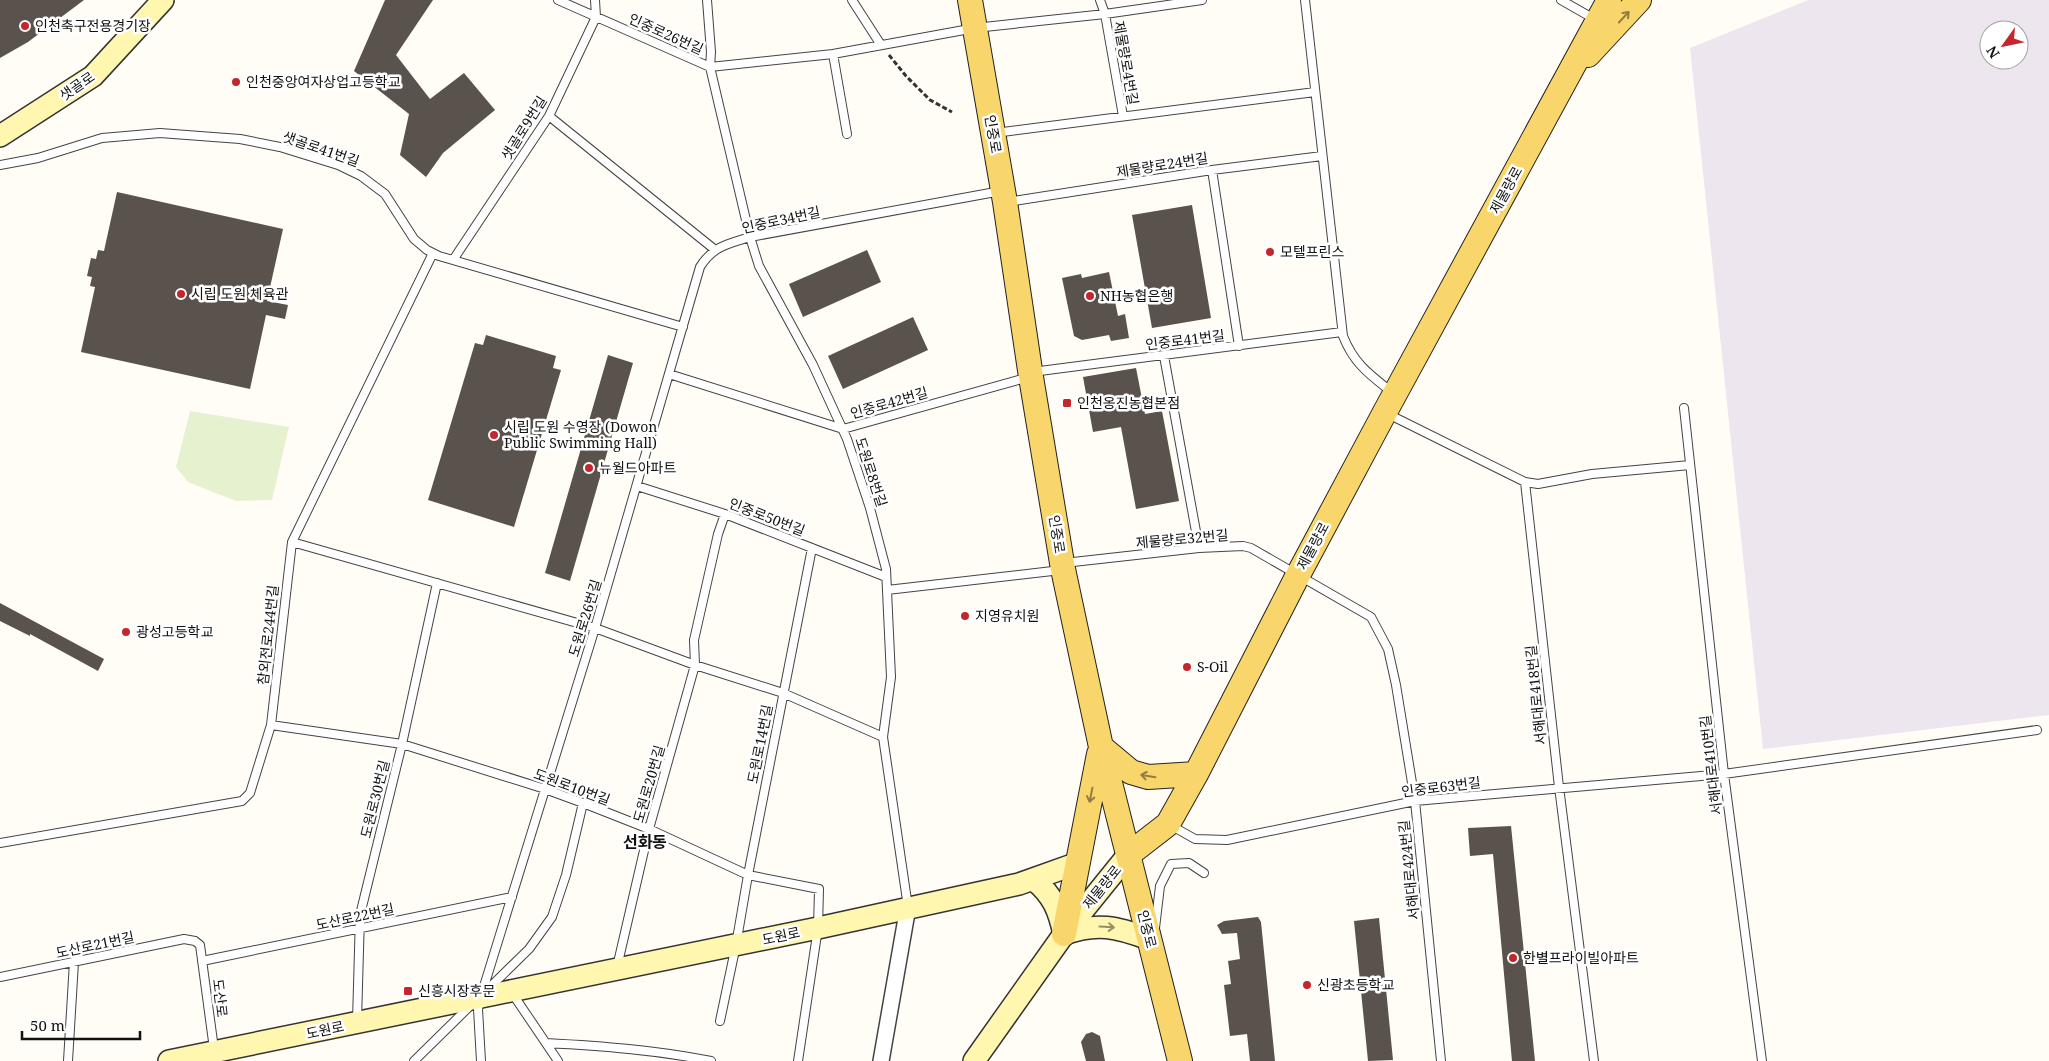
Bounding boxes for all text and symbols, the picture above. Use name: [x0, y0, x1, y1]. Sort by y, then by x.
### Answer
street label: 인중로26번길: [626, 9, 707, 59]
one-way arrow: [1618, 11, 1630, 23]
place label: 인천축구전용경기장: [35, 16, 151, 35]
street label: 제물량로4번길: [1110, 19, 1143, 106]
marker: 인천축구전용경기장: [19, 20, 31, 32]
north arrow: [1979, 20, 2029, 70]
text: N: [1982, 43, 2004, 62]
street label: 샛골로: [55, 67, 98, 104]
place label: 인천중앙여자상업고등학교: [246, 72, 401, 91]
marker: 인천중앙여자상업고등학교: [230, 76, 242, 88]
street label: 샛골로9번길: [496, 92, 551, 163]
street label: 인중로: [981, 113, 1006, 155]
street label: 샛골로41번길: [280, 127, 362, 171]
street label: 제물량로24번길: [1115, 148, 1209, 181]
street label: 제물량로: [1485, 163, 1526, 217]
street label: 인중로34번길: [740, 202, 822, 237]
place label: 모텔프린스: [1280, 242, 1345, 261]
marker: 모텔프린스: [1264, 246, 1276, 258]
place label: 시립 도원 체육관: [191, 284, 289, 303]
place label: NH농협은행: [1100, 286, 1173, 305]
marker: 시립 도원 체육관: [175, 288, 187, 300]
marker: NH농협은행: [1084, 290, 1096, 302]
street label: 인중로41번길: [1144, 325, 1226, 354]
street label: 인중로42번길: [848, 382, 930, 423]
place label: 인천옹진농협본점: [1077, 393, 1180, 412]
marker: 인천옹진농협본점: [1061, 397, 1073, 409]
place label: 시립 도원 수영장 (Dowon Public Swimming Hall): [504, 417, 657, 452]
marker: 시립 도원 수영장 (Dowon Public Swimming Hall): [488, 429, 500, 441]
street label: 도원로8번길: [851, 435, 892, 509]
place label: 뉴월드아파트: [599, 458, 676, 477]
marker: 뉴월드아파트: [583, 462, 595, 474]
street label: 인중로50번길: [726, 493, 808, 540]
street label: 인중로: [1045, 513, 1070, 555]
street label: 제물량로: [1292, 518, 1333, 573]
street label: 제물량로32번길: [1135, 525, 1229, 552]
street label: 도원로26번길: [564, 577, 605, 659]
street label: 참외전로244번길: [253, 584, 282, 686]
place label: 지영유치원: [975, 606, 1039, 625]
marker: 지영유치원: [959, 610, 971, 622]
place label: 광성고등학교: [136, 622, 213, 641]
marker: 광성고등학교: [120, 626, 132, 638]
street label: 서해대로418번길: [1521, 644, 1550, 746]
place label: S-Oil: [1197, 657, 1229, 676]
marker: S-Oil: [1181, 661, 1193, 673]
street label: 도원로14번길: [743, 703, 776, 785]
street label: 서해대로410번길: [1695, 714, 1726, 816]
street label: 도원로20번길: [628, 743, 669, 825]
street label: 도원로30번길: [356, 758, 393, 840]
street label: 도원로10번길: [531, 764, 613, 809]
one-way arrow: [1140, 770, 1156, 780]
street label: 인중로63번길: [1400, 772, 1482, 801]
one-way arrow: [1086, 787, 1096, 803]
street label: 서해대로424번길: [1394, 819, 1423, 921]
district label: 선화동: [623, 831, 667, 853]
street label: 제물량로: [1078, 861, 1125, 913]
street label: 도산로22번길: [314, 899, 396, 934]
street label: 인중로: [1134, 908, 1161, 950]
street label: 도원로: [760, 922, 802, 949]
one-way arrow: [1099, 923, 1115, 932]
street label: 도산로21번길: [54, 927, 136, 962]
place label: 한별프라이빌아파트: [1523, 948, 1639, 967]
marker: 한별프라이빌아파트: [1507, 952, 1519, 964]
place label: 신광초등학교: [1317, 975, 1394, 994]
street label: 도산로: [209, 978, 232, 1018]
marker: 신광초등학교: [1301, 979, 1313, 991]
place label: 신흥시장후문: [418, 981, 495, 1000]
marker: 신흥시장후문: [402, 985, 414, 997]
scale bar: [22, 1008, 140, 1040]
text: 50 m: [30, 1015, 65, 1035]
street label: 도원로: [304, 1016, 346, 1043]

